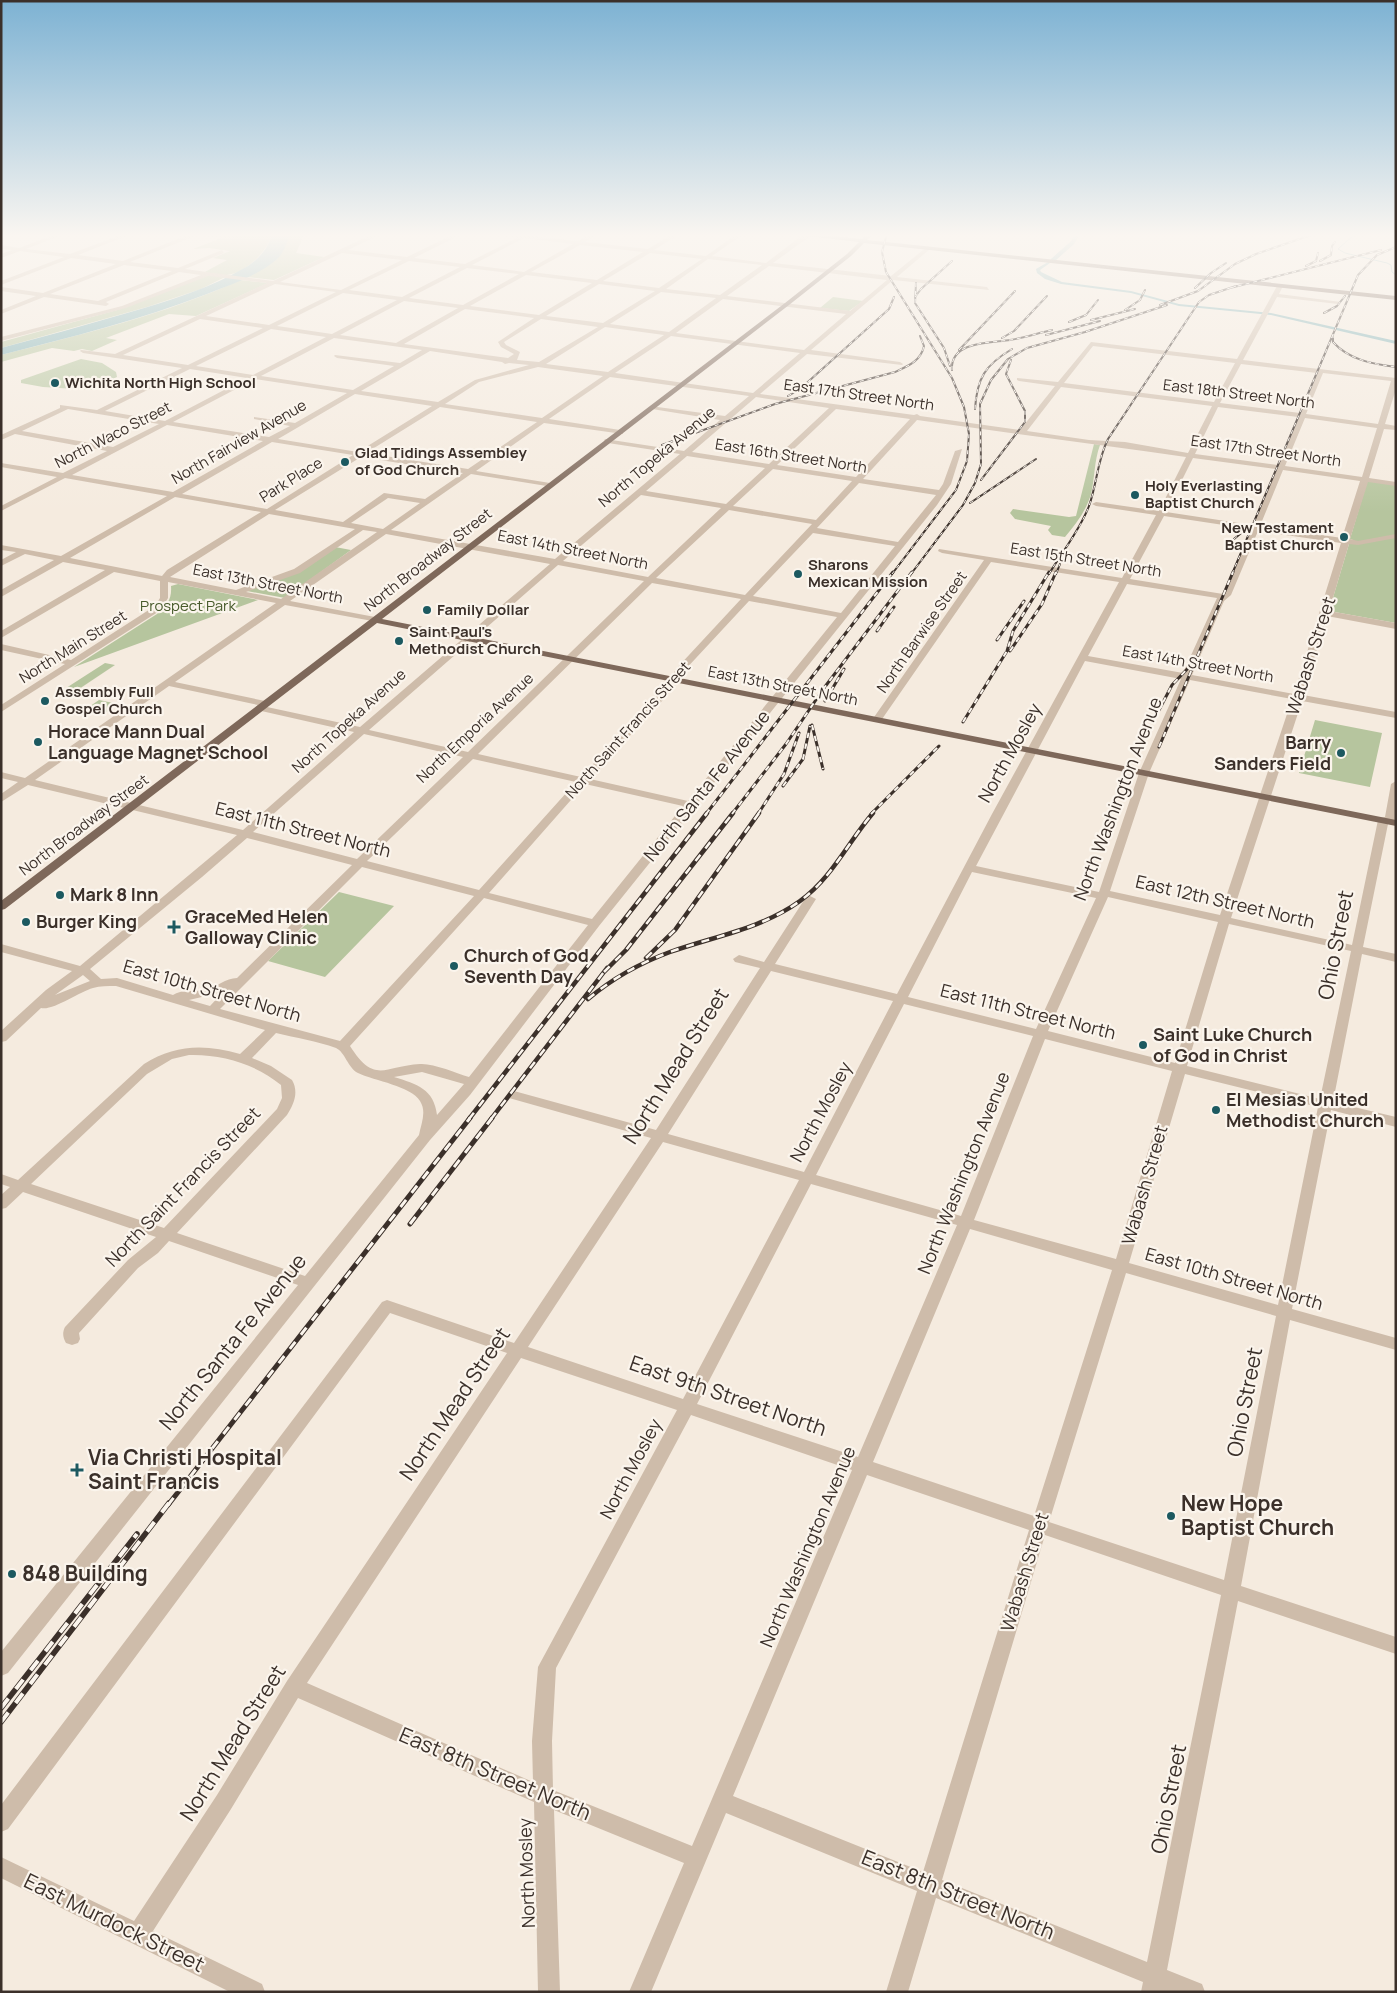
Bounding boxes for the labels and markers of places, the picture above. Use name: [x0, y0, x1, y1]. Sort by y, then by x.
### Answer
place label: Wichita North High School: [65, 372, 256, 393]
marker: Wichita North High School: [49, 377, 61, 389]
place label: Glad Tidings Assembley of God Church: [355, 442, 528, 480]
marker: Glad Tidings Assembley of God Church: [339, 456, 351, 468]
place label: Holy Everlasting Baptist Church: [1145, 475, 1263, 513]
marker: Holy Everlasting Baptist Church: [1129, 489, 1141, 501]
place label: New Testament Baptist Church: [1221, 517, 1334, 555]
marker: New Testament Baptist Church: [1338, 531, 1350, 543]
place label: Sharons Mexican Mission: [808, 554, 928, 592]
marker: Sharons Mexican Mission: [792, 568, 804, 580]
place label: Family Dollar: [437, 599, 529, 620]
marker: Family Dollar: [421, 604, 433, 616]
place label: Saint Paul's Methodist Church: [409, 621, 541, 659]
marker: Saint Paul's Methodist Church: [393, 635, 405, 647]
place label: Assembly Full Gospel Church: [55, 681, 162, 719]
marker: Assembly Full Gospel Church: [39, 695, 51, 707]
place label: Horace Mann Dual Language Magnet School: [48, 719, 268, 764]
place label: Barry Sanders Field: [1214, 730, 1331, 775]
marker: Horace Mann Dual Language Magnet School: [32, 736, 44, 748]
marker: Barry Sanders Field: [1335, 747, 1347, 759]
place label: Mark 8 Inn: [70, 882, 158, 906]
marker: Mark 8 Inn: [54, 889, 66, 901]
place label: GraceMed Helen Galloway Clinic: [185, 904, 328, 949]
place label: Burger King: [36, 909, 137, 933]
marker: Burger King: [20, 916, 32, 928]
marker: GraceMed Helen Galloway Clinic: [167, 920, 181, 934]
place label: Church of God Seventh Day: [464, 943, 589, 988]
marker: Church of God Seventh Day: [448, 960, 460, 972]
place label: Saint Luke Church of God in Christ: [1153, 1022, 1312, 1067]
marker: Saint Luke Church of God in Christ: [1137, 1039, 1149, 1051]
place label: El Mesias United Methodist Church: [1226, 1087, 1384, 1132]
marker: El Mesias United Methodist Church: [1210, 1104, 1222, 1116]
place label: Via Christi Hospital Saint Francis: [88, 1443, 282, 1495]
marker: Via Christi Hospital Saint Francis: [70, 1463, 84, 1477]
place label: New Hope Baptist Church: [1181, 1489, 1334, 1541]
marker: New Hope Baptist Church: [1165, 1510, 1177, 1522]
place label: 848 Building: [22, 1559, 148, 1587]
marker: 848 Building: [6, 1568, 18, 1580]

